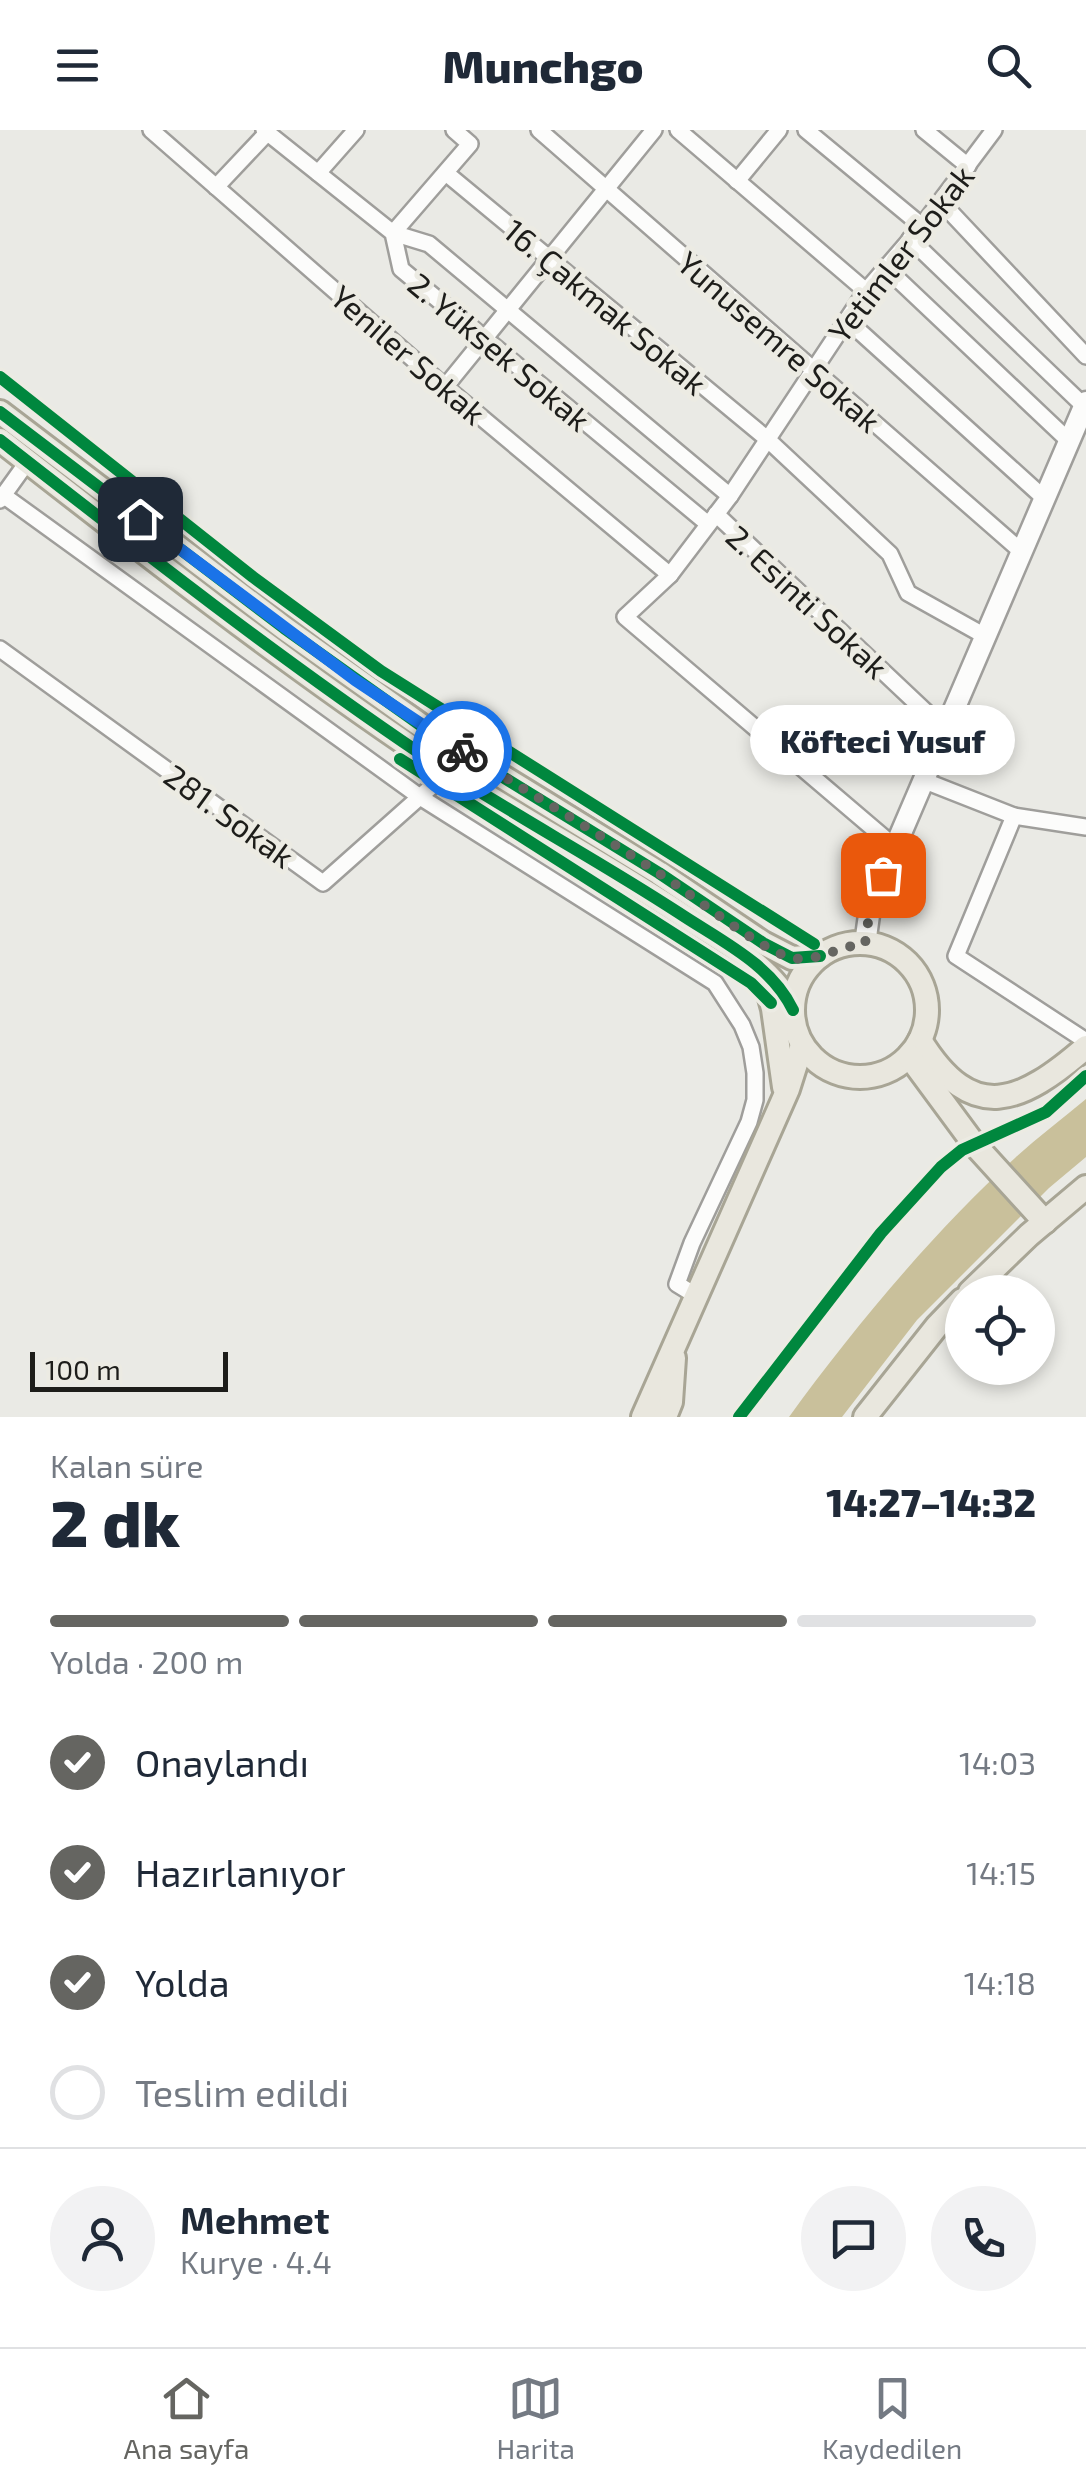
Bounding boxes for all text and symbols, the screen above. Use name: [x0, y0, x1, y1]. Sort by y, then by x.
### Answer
icon: menu: [50, 38, 105, 93]
text: Munchgo: [442, 38, 644, 92]
icon: search: [981, 38, 1036, 93]
street label: Yetimler Sokak: [819, 157, 981, 349]
street label: 16. Çakmak Sokak: [496, 210, 715, 403]
street label: Yunusemre Sokak: [671, 243, 889, 439]
street label: 2. Yüksek Sokak: [401, 264, 599, 438]
street label: Yeniler Sokak: [324, 277, 494, 431]
pin: [98, 477, 183, 562]
icon: home: [113, 492, 168, 547]
street label: 2. Esinti Sokak: [719, 517, 897, 685]
courier: [412, 701, 512, 801]
callout: Köfteci Yusuf: [750, 705, 1016, 775]
text: Köfteci Yusuf: [780, 721, 985, 759]
icon: bike: [435, 724, 490, 779]
street label: 281. Sokak: [158, 755, 302, 875]
pin: [841, 833, 926, 918]
icon: bag: [856, 848, 911, 903]
map controls: [945, 1275, 1055, 1385]
button: locate: [945, 1275, 1055, 1385]
scale bar: [30, 1347, 228, 1392]
text: 100 m: [45, 1352, 121, 1386]
text: Kalan süre: [50, 1446, 203, 1484]
text: 14:27–14:32: [826, 1479, 1036, 1525]
text: 2 dk: [50, 1482, 180, 1560]
text: Yolda · 200 m: [50, 1642, 243, 1680]
icon: check: [50, 1735, 105, 1790]
text: Onaylandı: [135, 1739, 309, 1785]
text: 14:03: [959, 1743, 1036, 1781]
icon: check: [50, 1845, 105, 1900]
text: Hazırlanıyor: [135, 1849, 346, 1895]
text: 14:15: [966, 1853, 1036, 1891]
icon: check: [50, 1955, 105, 2010]
text: Yolda: [135, 1959, 230, 2005]
text: 14:18: [964, 1963, 1036, 2001]
text: Teslim edildi: [135, 2069, 349, 2115]
button: person: [50, 2186, 155, 2291]
button: chat: [801, 2186, 906, 2291]
button: phone: [931, 2186, 1036, 2291]
text: Mehmet: [180, 2196, 330, 2242]
text: Kurye · 4.4: [180, 2242, 332, 2280]
tab: Ana sayfa: [124, 2371, 249, 2465]
tab: Harita: [497, 2371, 575, 2465]
tab: Kaydedilen: [822, 2371, 962, 2465]

